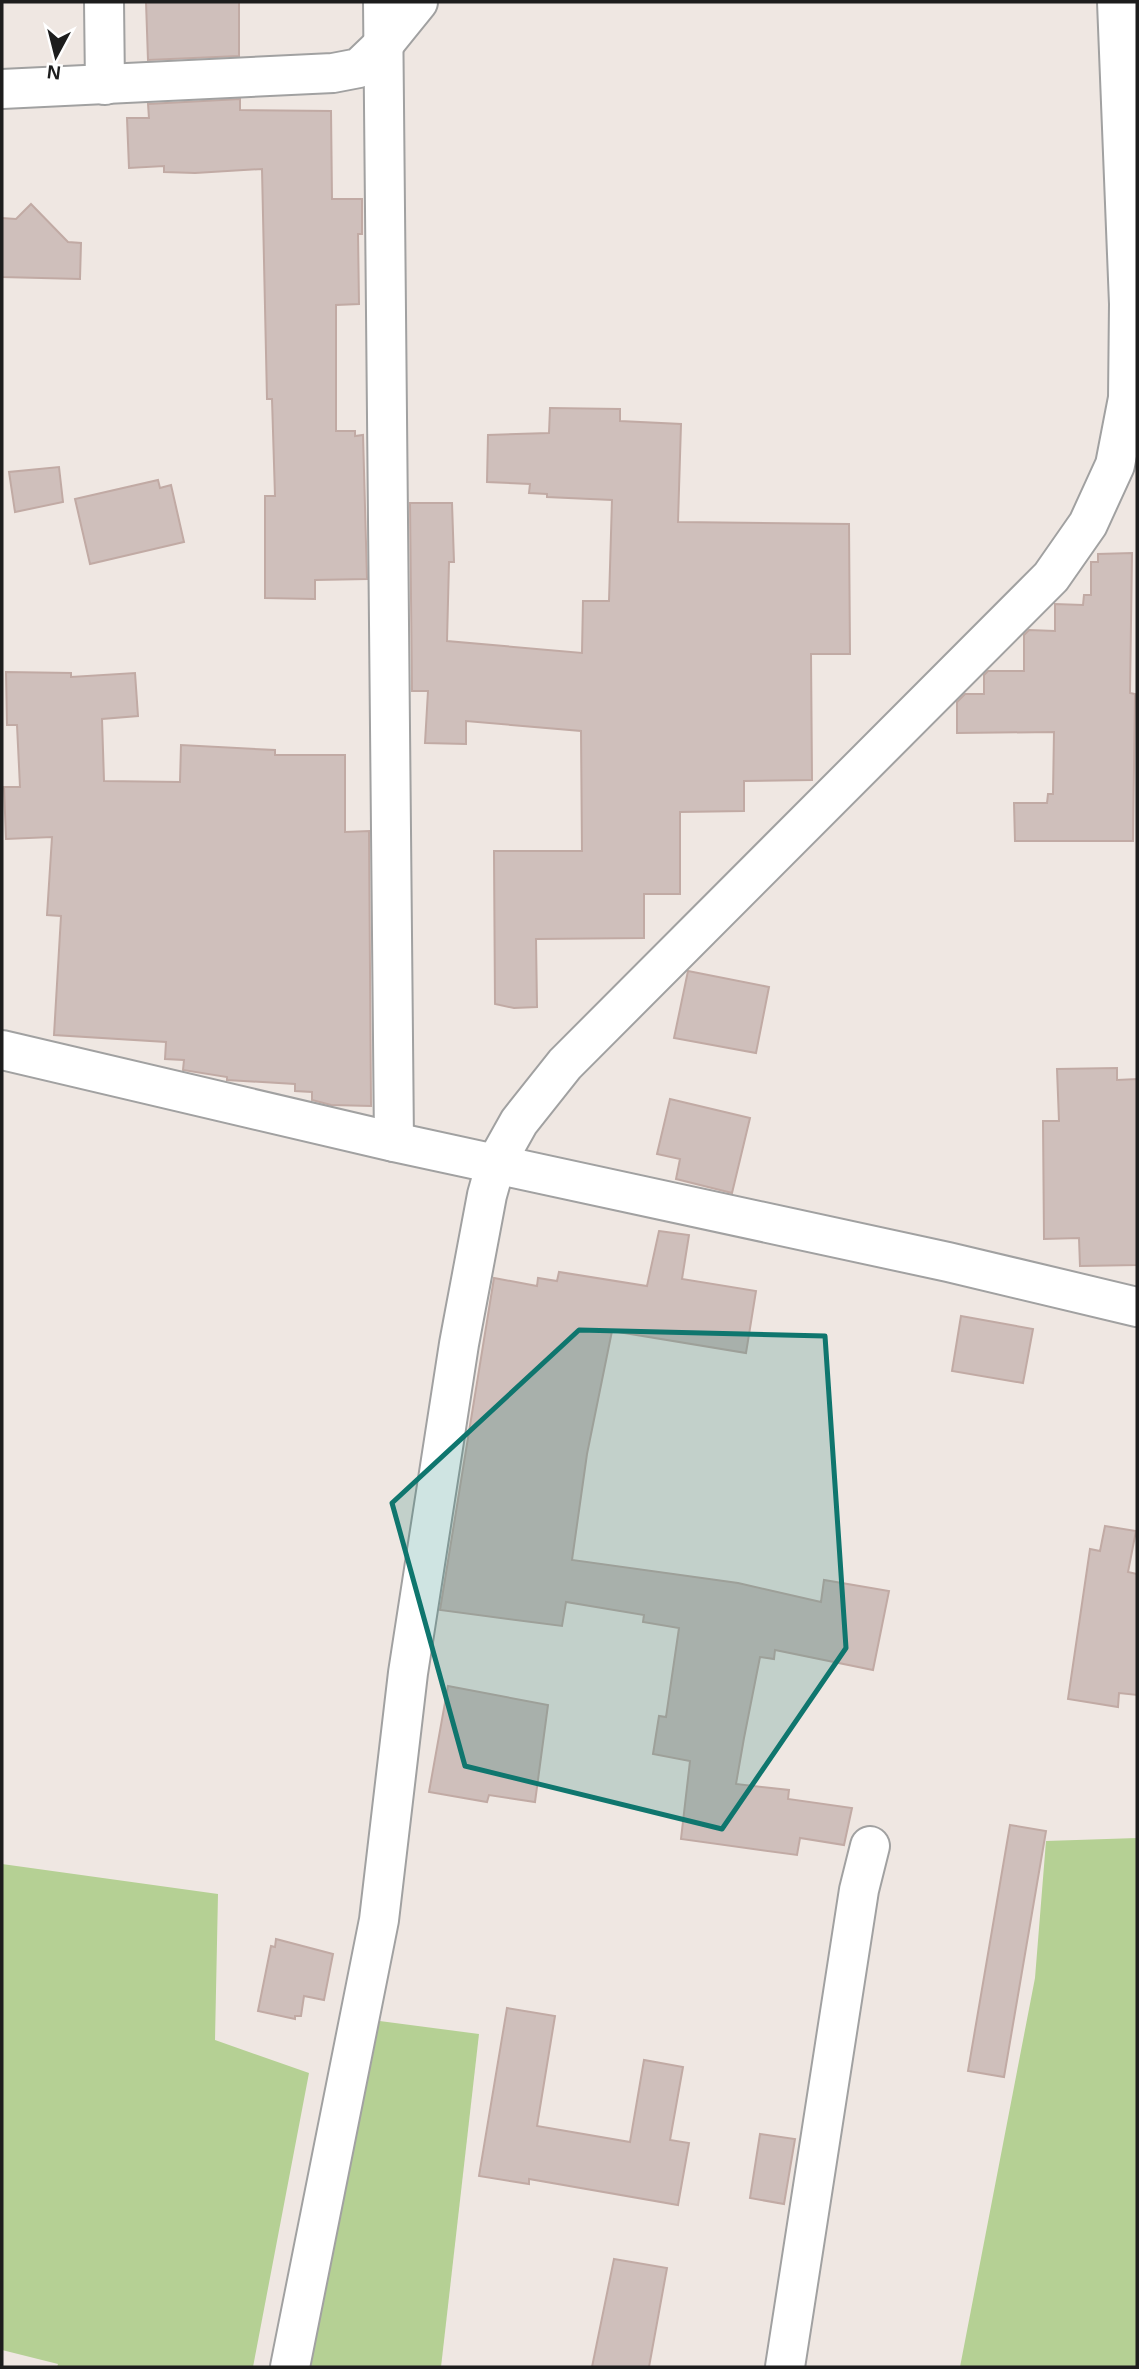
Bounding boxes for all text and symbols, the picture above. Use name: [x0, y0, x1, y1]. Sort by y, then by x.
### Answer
north arrow: [21, 21, 91, 91]
text: N: [46, 61, 62, 84]

